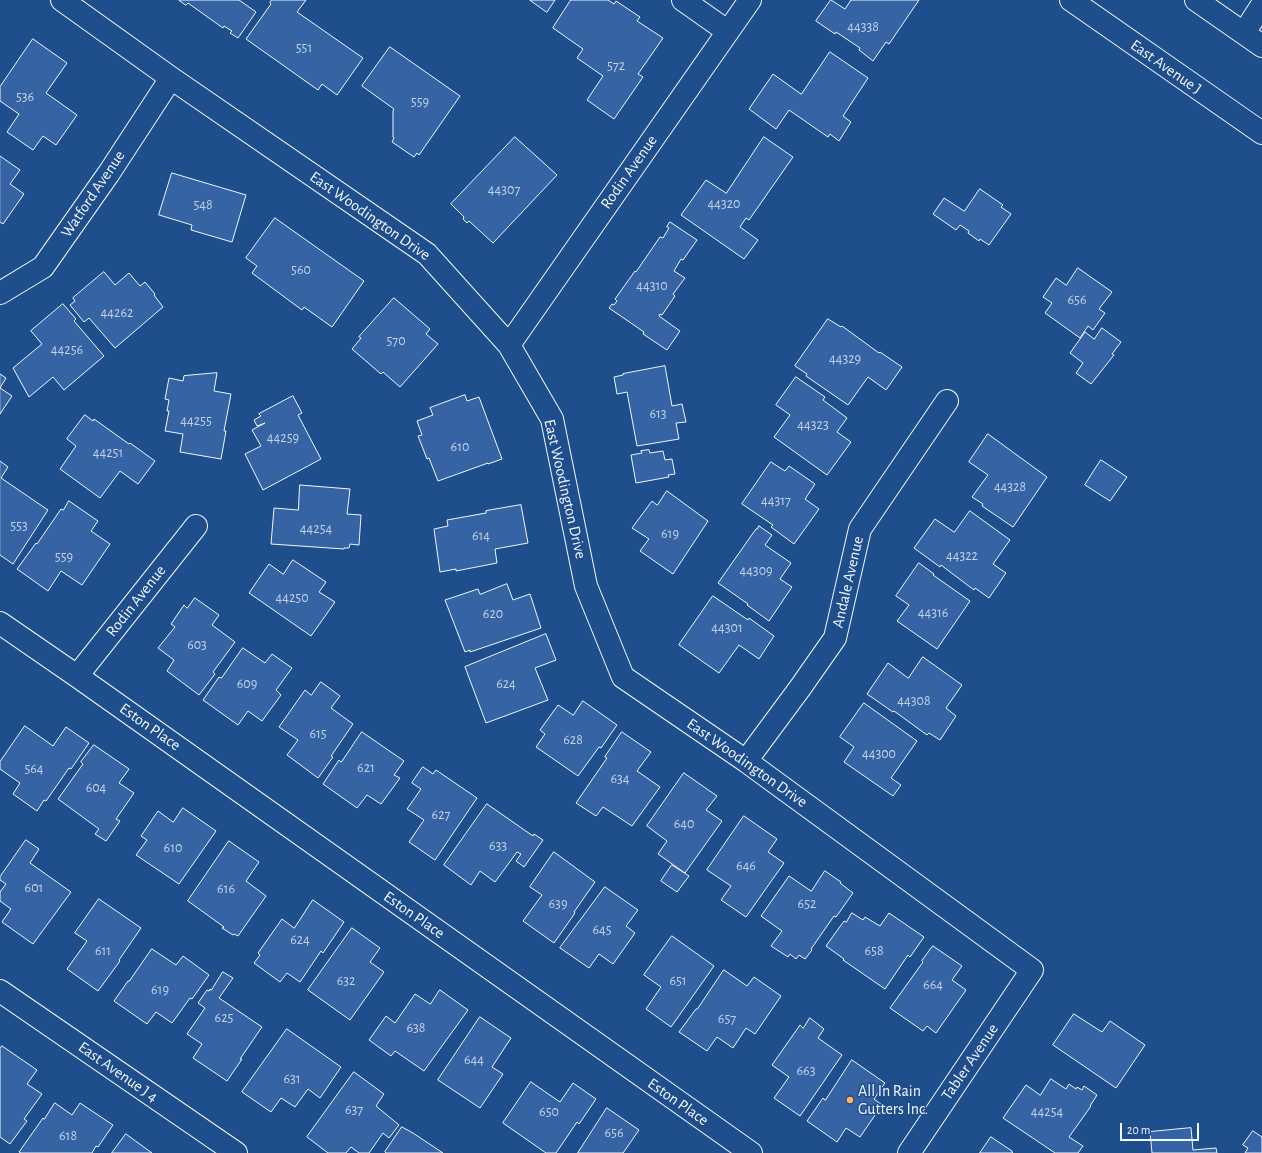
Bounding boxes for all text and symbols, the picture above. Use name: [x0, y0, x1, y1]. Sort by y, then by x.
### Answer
house number: 44338: [847, 19, 879, 35]
street label: East Avenue J: [1127, 35, 1205, 99]
house number: 551: [296, 40, 312, 56]
house number: 572: [607, 58, 625, 74]
house number: 536: [16, 89, 34, 105]
house number: 559: [411, 94, 429, 110]
street label: Rodin Avenue: [597, 131, 661, 213]
street label: Watford Avenue: [57, 147, 129, 241]
street label: East Woodington Drive: [306, 167, 434, 265]
house number: 44307: [488, 182, 520, 198]
house number: 44320: [708, 196, 740, 212]
house number: 548: [193, 197, 213, 213]
house number: 560: [291, 262, 311, 278]
house number: 44310: [636, 278, 668, 294]
house number: 656: [1067, 292, 1087, 308]
house number: 44262: [101, 305, 133, 321]
house number: 570: [386, 333, 406, 349]
house number: 44256: [51, 342, 83, 358]
house number: 44329: [829, 351, 861, 367]
house number: 613: [649, 406, 667, 422]
house number: 44255: [180, 413, 212, 429]
street label: East Woodington Drive: [540, 417, 590, 561]
house number: 44323: [797, 417, 829, 433]
house number: 44259: [267, 430, 299, 446]
house number: 610: [451, 439, 469, 455]
house number: 44251: [93, 445, 123, 461]
house number: 44328: [994, 479, 1026, 495]
house number: 44317: [761, 493, 791, 509]
house number: 553: [10, 518, 28, 534]
house number: 44254: [300, 521, 332, 537]
house number: 619: [661, 526, 679, 542]
house number: 614: [472, 528, 490, 544]
street label: Andale Avenue: [828, 534, 868, 630]
house number: 44322: [946, 548, 978, 564]
house number: 559: [55, 549, 73, 565]
street label: Rodin Avenue: [102, 561, 170, 641]
house number: 44309: [739, 563, 773, 579]
house number: 44250: [275, 590, 309, 606]
house number: 44316: [918, 605, 948, 621]
house number: 620: [483, 606, 503, 622]
house number: 44301: [711, 620, 743, 636]
house number: 603: [187, 637, 207, 653]
house number: 609: [237, 676, 257, 692]
house number: 624: [496, 676, 516, 692]
house number: 44308: [897, 693, 931, 709]
street label: Eston Place: [116, 699, 184, 755]
street label: East Woodington Drive: [683, 714, 811, 812]
house number: 615: [309, 726, 327, 742]
house number: 628: [563, 732, 583, 748]
house number: 44300: [862, 746, 896, 762]
house number: 621: [357, 760, 375, 776]
house number: 564: [24, 761, 44, 777]
house number: 634: [610, 771, 630, 787]
house number: 604: [86, 780, 106, 796]
house number: 627: [432, 807, 450, 823]
house number: 640: [674, 816, 694, 832]
house number: 633: [489, 838, 507, 854]
house number: 610: [164, 840, 182, 856]
house number: 646: [736, 858, 756, 874]
house number: 601: [25, 880, 43, 896]
house number: 616: [217, 881, 235, 897]
street label: Eston Place: [380, 887, 448, 943]
house number: 639: [549, 896, 567, 912]
house number: 652: [798, 896, 816, 912]
house number: 645: [592, 922, 612, 938]
house number: 624: [290, 932, 310, 948]
house number: 611: [95, 943, 111, 959]
house number: 658: [864, 943, 884, 959]
house number: 632: [337, 973, 355, 989]
house number: 651: [669, 973, 687, 989]
house number: 664: [923, 977, 943, 993]
house number: 619: [151, 982, 169, 998]
house number: 625: [215, 1010, 233, 1026]
house number: 657: [718, 1011, 736, 1027]
house number: 638: [407, 1020, 425, 1036]
street label: Tabler Avenue: [937, 1020, 1003, 1104]
street label: East Avenue J 4: [74, 1037, 162, 1107]
house number: 644: [464, 1052, 484, 1068]
house number: 663: [797, 1063, 815, 1079]
house number: 631: [283, 1071, 301, 1087]
street label: Eston Place: [644, 1074, 712, 1130]
place label: All In Rain Gutters Inc.: [858, 1081, 928, 1119]
marker: All In Rain Gutters Inc.: [845, 1095, 855, 1105]
house number: 637: [345, 1102, 363, 1118]
house number: 650: [539, 1104, 559, 1120]
house number: 44254: [1031, 1104, 1063, 1120]
scale bar: [1122, 1115, 1201, 1141]
text: 20 m: [1127, 1124, 1150, 1136]
house number: 656: [604, 1125, 624, 1141]
house number: 618: [59, 1128, 77, 1144]

